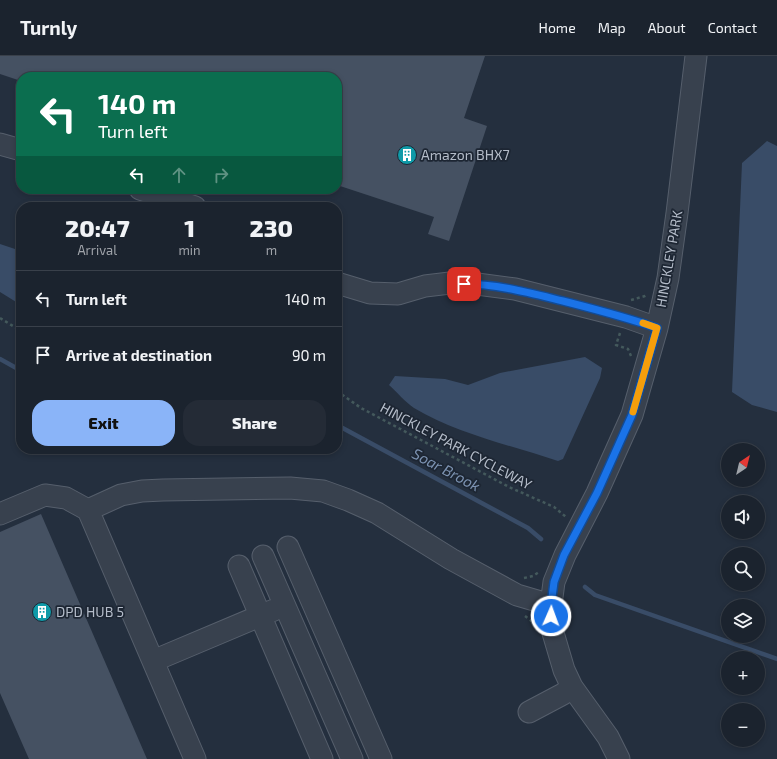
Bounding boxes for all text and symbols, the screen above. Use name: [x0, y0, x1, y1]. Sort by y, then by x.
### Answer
text: Turnly: [20, 16, 77, 39]
text: Home: [539, 19, 576, 36]
text: Map: [598, 19, 626, 36]
text: About: [648, 19, 686, 36]
text: Contact: [708, 19, 757, 36]
text: 140 m: [98, 86, 176, 120]
icon: left: [32, 88, 84, 140]
text: Turn left: [98, 120, 168, 142]
building icon: Amazon BHX7: [396, 144, 418, 166]
place label: Amazon BHX7: [421, 146, 510, 163]
icon: left: [126, 164, 148, 186]
icon: ahead: [168, 164, 190, 186]
icon: right: [210, 164, 232, 186]
street label: HINCKLEY PARK: [652, 208, 686, 309]
text: 20:47: [65, 213, 130, 242]
text: 1: [184, 213, 195, 242]
text: 230: [250, 213, 293, 242]
text: Arrival: [77, 242, 117, 258]
text: min: [178, 242, 201, 258]
text: m: [266, 242, 277, 258]
pin: [447, 267, 481, 301]
icon: arrive: [453, 273, 475, 295]
icon: left: [32, 288, 54, 310]
text: Turn left: [66, 290, 127, 308]
text: 140 m: [285, 290, 326, 308]
icon: arrive: [32, 344, 54, 366]
text: Arrive at destination: [66, 346, 212, 364]
text: 90 m: [292, 346, 326, 364]
street label: HINCKLEY PARK CYCLEWAY: [378, 398, 535, 493]
button: Exit: [32, 400, 175, 446]
button: Share: [183, 400, 326, 446]
north arrow: [721, 443, 765, 487]
map controls: [721, 443, 765, 747]
water label: Soar Brook: [409, 444, 484, 495]
button: sound: [721, 495, 765, 539]
button: search: [721, 547, 765, 591]
position arrow: [530, 595, 572, 637]
button: layers: [721, 599, 765, 643]
building icon: DPD HUB 5: [31, 601, 53, 623]
place label: DPD HUB 5: [56, 603, 124, 620]
button: +: [721, 651, 765, 695]
button: −: [721, 703, 765, 747]

